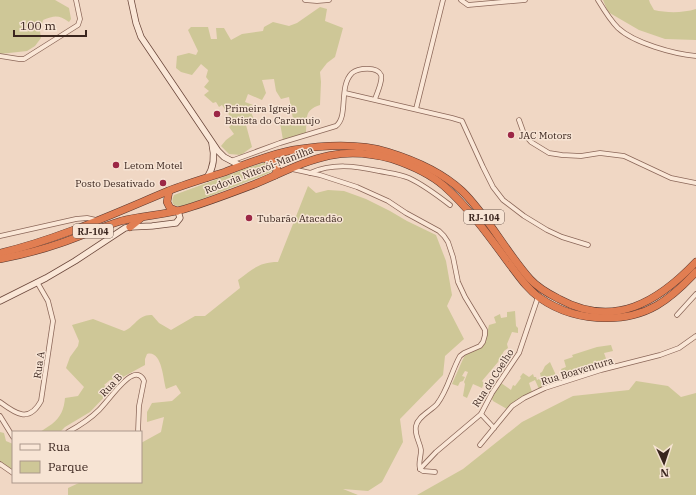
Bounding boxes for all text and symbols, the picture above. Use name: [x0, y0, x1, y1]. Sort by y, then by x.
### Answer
scale bar: [14, 12, 86, 38]
text: 100 m: [20, 18, 56, 33]
place label: Primeira Igreja Batista do Caramujo: [225, 102, 320, 127]
marker: Primeira Igreja Batista do Caramujo: [212, 109, 222, 119]
place label: JAC Motors: [519, 129, 572, 142]
marker: JAC Motors: [506, 130, 516, 140]
street label: Rodovia Niterói-Manilha: [203, 143, 316, 197]
place label: Letom Motel: [124, 159, 183, 172]
marker: Letom Motel: [111, 160, 121, 170]
place label: Posto Desativado: [75, 177, 155, 190]
marker: Posto Desativado: [158, 178, 168, 188]
road number: RJ-104: [464, 210, 504, 224]
place label: Tubarão Atacadão: [257, 212, 343, 225]
marker: Tubarão Atacadão: [244, 213, 254, 223]
road number: RJ-104: [73, 224, 113, 238]
street label: Rua do Coelho: [469, 346, 517, 410]
street label: Rua A: [31, 350, 47, 380]
street label: Rua Boaventura: [539, 354, 615, 388]
street label: Rua B: [97, 370, 125, 399]
legend: [12, 431, 142, 483]
text: Rua: [48, 439, 70, 454]
north arrow: [644, 443, 684, 483]
text: Parque: [48, 459, 88, 474]
text: N: [660, 466, 669, 480]

